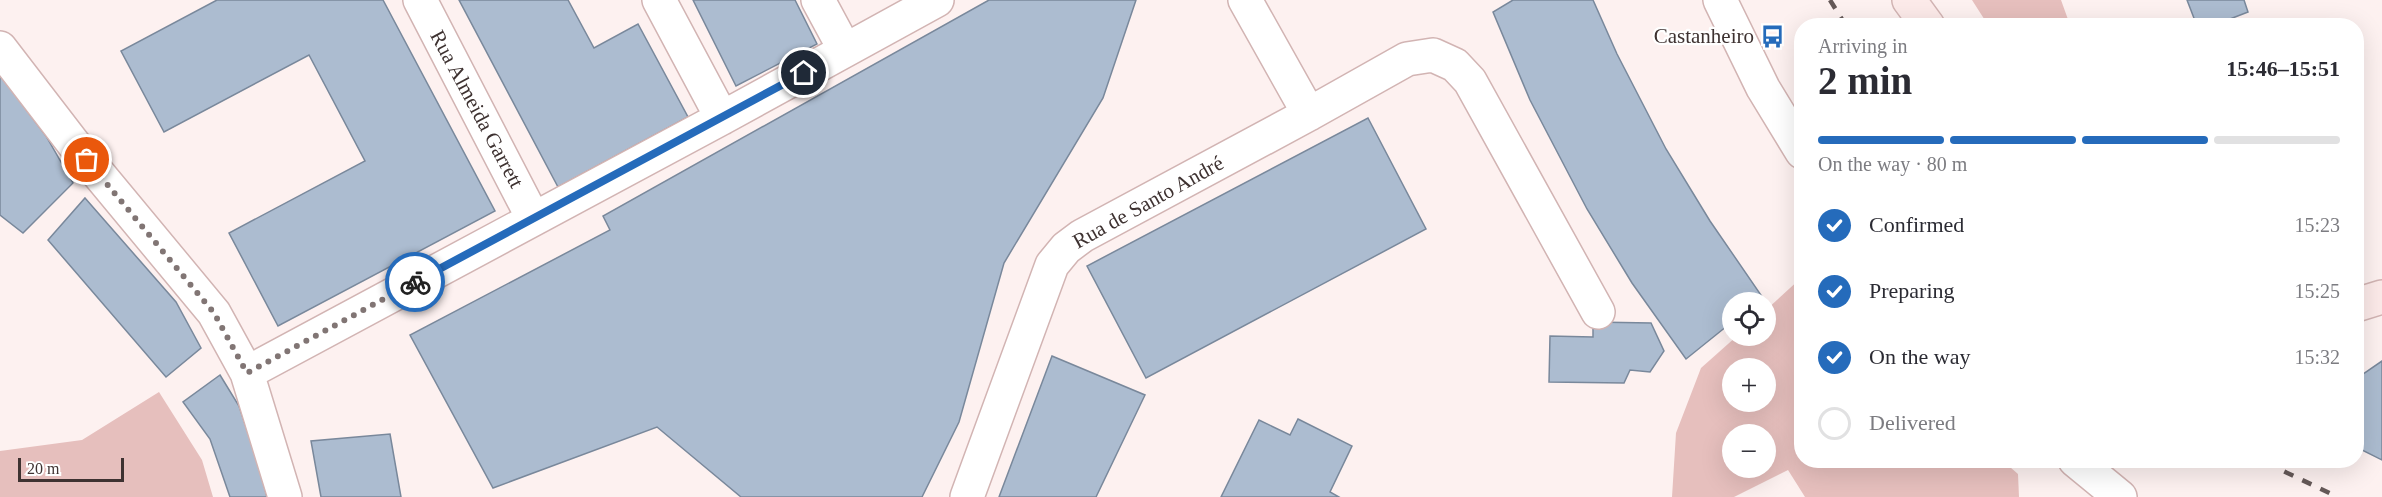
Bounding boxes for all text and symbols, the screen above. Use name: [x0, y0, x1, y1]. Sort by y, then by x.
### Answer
bus stop icon: Castanheiro: [1759, 23, 1785, 49]
place label: Castanheiro: [1654, 24, 1754, 48]
street label: Rua Almeida Garrett: [425, 26, 529, 192]
text: Arriving in: [1818, 35, 1907, 57]
pin: [778, 47, 829, 98]
icon: home: [787, 56, 820, 89]
text: 15:46–15:51: [2226, 56, 2340, 81]
text: 2 min: [1818, 59, 1912, 102]
pin: [61, 134, 112, 185]
icon: bag: [70, 143, 103, 176]
street label: Rua de Santo André: [1068, 151, 1228, 253]
text: On the way · 80 m: [1818, 153, 1967, 175]
icon: check: [1818, 209, 1851, 242]
text: Confirmed: [1869, 212, 1964, 237]
text: 15:23: [2294, 214, 2340, 236]
courier: [385, 252, 445, 312]
icon: bike: [399, 266, 432, 299]
icon: check: [1818, 275, 1851, 308]
text: Preparing: [1869, 278, 1955, 303]
text: 15:25: [2294, 280, 2340, 302]
map controls: [1722, 292, 1776, 478]
button: locate: [1722, 292, 1776, 346]
icon: check: [1818, 341, 1851, 374]
text: On the way: [1869, 344, 1970, 369]
text: 15:32: [2294, 346, 2340, 368]
button: +: [1722, 358, 1776, 412]
text: Delivered: [1869, 410, 1956, 435]
button: −: [1722, 424, 1776, 478]
scale bar: [18, 455, 124, 482]
text: 20 m: [27, 460, 59, 477]

